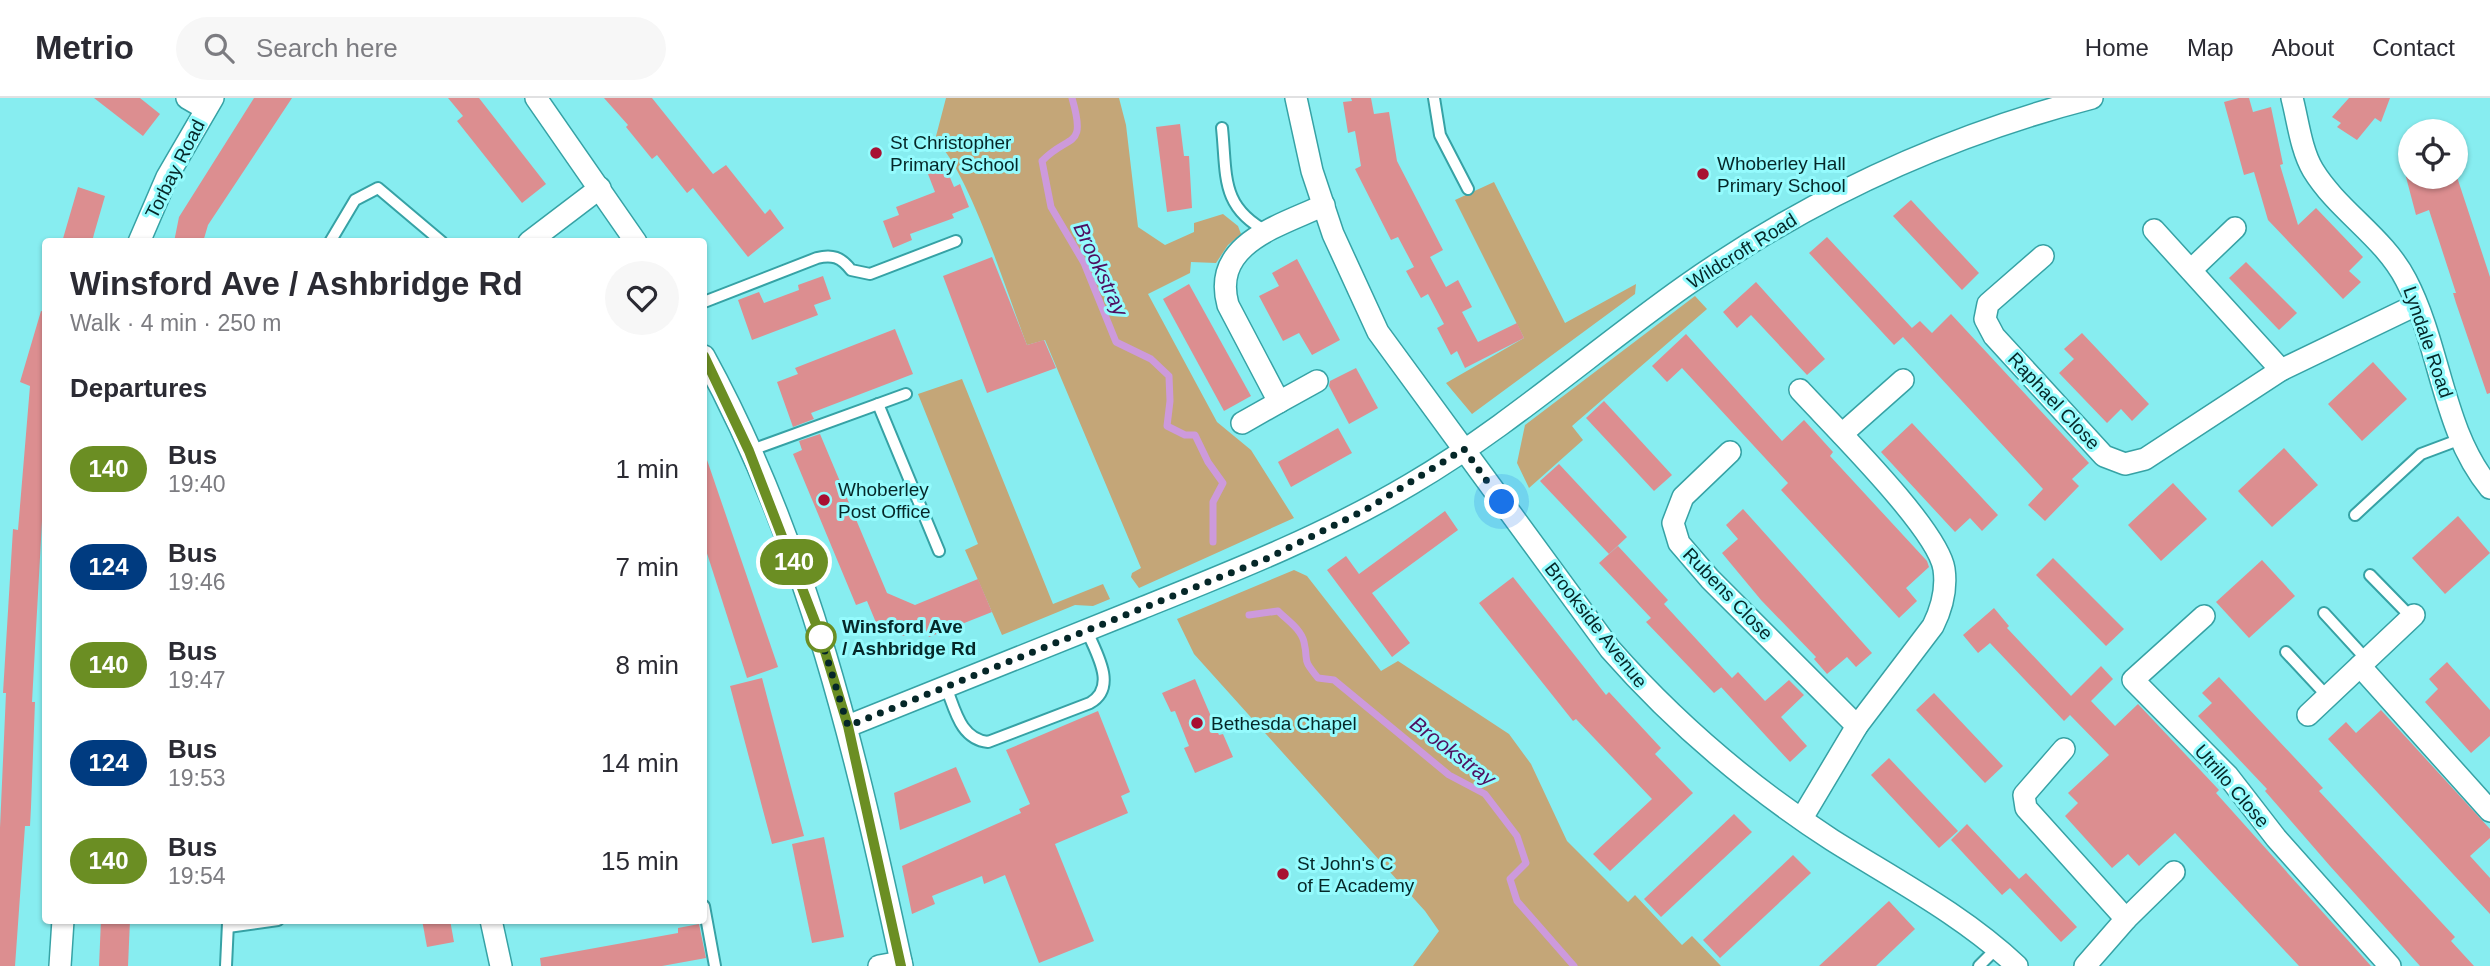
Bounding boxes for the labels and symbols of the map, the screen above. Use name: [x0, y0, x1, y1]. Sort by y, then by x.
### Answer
street label: Torbay Road: [141, 116, 209, 222]
place label: St Christopher Primary School: [890, 132, 1019, 175]
marker: St Christopher Primary School: [868, 145, 884, 161]
place label: Whoberley Hall Primary School: [1717, 153, 1846, 196]
marker: Whoberley Hall Primary School: [1695, 166, 1711, 182]
street label: Wildcroft Road: [1684, 209, 1800, 293]
water label: Brookstray: [1069, 219, 1133, 321]
street label: Lyndale Road: [2399, 283, 2457, 401]
street label: Raphael Close: [2004, 348, 2104, 454]
place label: Whoberley Post Office: [838, 479, 931, 522]
your location: [1484, 484, 1519, 519]
marker: Whoberley Post Office: [816, 492, 832, 508]
line badge: 140: [754, 539, 834, 585]
street label: Rubens Close: [1679, 544, 1777, 644]
street label: Brookside Avenue: [1541, 558, 1651, 692]
place label: Winsford Ave / Ashbridge Rd: [842, 616, 976, 659]
marker: Winsford Ave / Ashbridge Rd: [806, 622, 836, 652]
water label: Brookstray: [1406, 712, 1501, 791]
place label: Bethesda Chapel: [1211, 713, 1357, 734]
marker: Bethesda Chapel: [1189, 715, 1205, 731]
street label: Utrillo Close: [2190, 740, 2274, 832]
place label: St John's C of E Academy: [1297, 853, 1415, 896]
marker: St John's C of E Academy: [1275, 866, 1291, 882]

